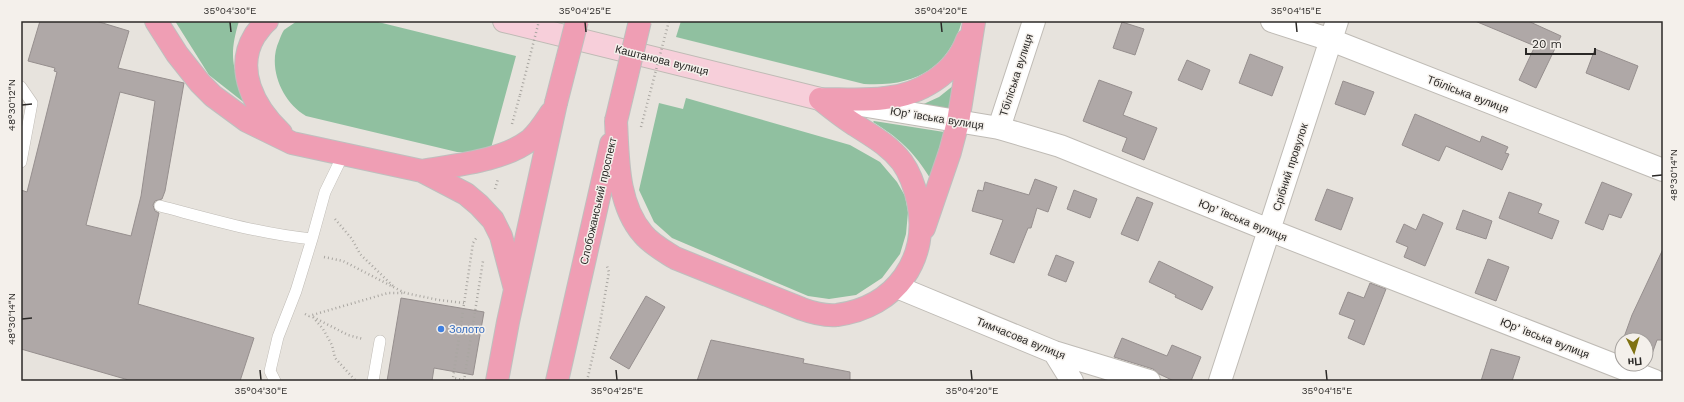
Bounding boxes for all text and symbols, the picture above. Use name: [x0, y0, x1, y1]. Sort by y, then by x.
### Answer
text: 35°04'30"E: [204, 5, 256, 16]
text: 35°04'25"E: [559, 5, 611, 16]
text: 35°04'20"E: [915, 5, 967, 16]
text: 35°04'15"E: [1271, 5, 1321, 16]
scale bar: [1526, 30, 1595, 56]
street label: Тбіліська вулиця: [997, 32, 1036, 118]
text: 20 m: [1532, 37, 1562, 51]
street label: Каштанова вулиця: [614, 43, 710, 78]
street label: Тбіліська вулиця: [1425, 73, 1510, 116]
text: 48°30'12"N: [6, 79, 17, 131]
street label: Юрʼївська вулиця: [889, 105, 985, 132]
street label: Срібний провулок: [1270, 121, 1311, 213]
street label: Слобожанський проспект: [578, 136, 619, 266]
text: 48°30'14"N: [1668, 149, 1679, 201]
street label: Юрʼївська вулиця: [1197, 197, 1289, 244]
text: 48°30'14"N: [6, 293, 17, 345]
street label: Тимчасова вулиця: [974, 315, 1067, 362]
street label: Юрʼївська вулиця: [1498, 315, 1591, 361]
place label: Золото: [449, 323, 485, 336]
marker: Золото: [436, 324, 446, 334]
north arrow: [1614, 332, 1654, 372]
text: Пн: [1627, 354, 1643, 369]
text: 35°04'30"E: [235, 385, 287, 396]
text: 35°04'25"E: [591, 385, 643, 396]
text: 35°04'20"E: [946, 385, 998, 396]
text: 35°04'15"E: [1302, 385, 1352, 396]

